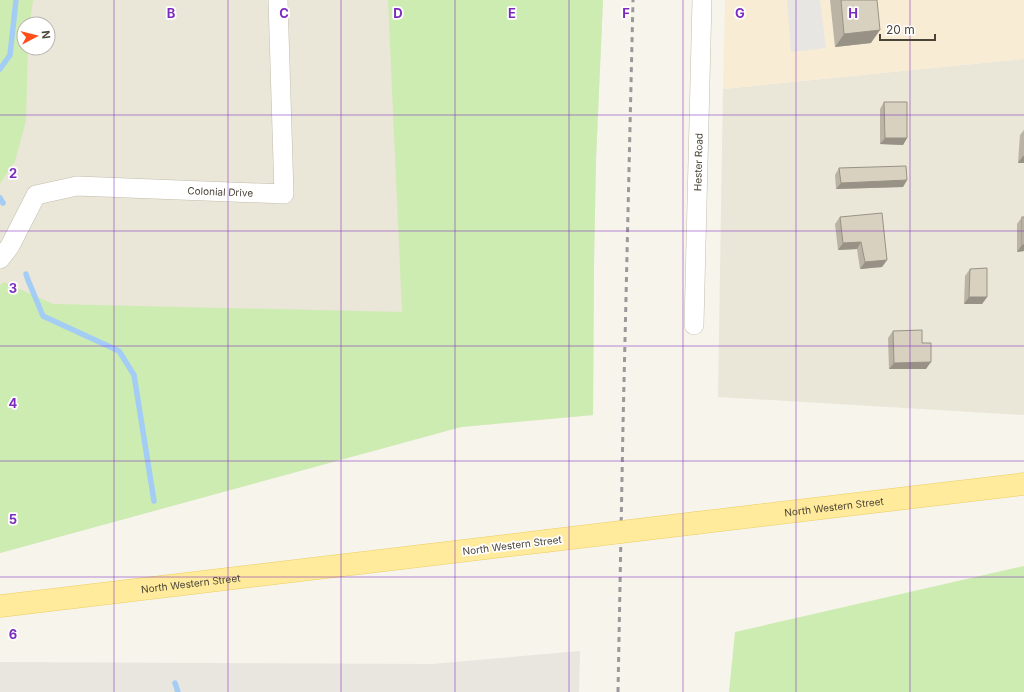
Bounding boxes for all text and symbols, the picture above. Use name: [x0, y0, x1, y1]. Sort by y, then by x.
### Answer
text: B: [167, 5, 176, 21]
text: C: [279, 5, 289, 21]
text: D: [393, 5, 403, 21]
text: E: [508, 5, 516, 21]
text: F: [622, 5, 630, 21]
text: G: [735, 5, 745, 21]
text: H: [848, 5, 858, 21]
north arrow: [16, 16, 56, 56]
scale bar: [880, 16, 935, 42]
text: 20 m: [886, 22, 915, 37]
text: N: [38, 30, 53, 40]
street label: Hester Road: [691, 133, 705, 191]
text: 2: [9, 165, 17, 181]
street label: Colonial Drive: [187, 184, 254, 199]
text: 3: [9, 280, 17, 296]
text: 4: [9, 395, 18, 411]
street label: North Western Street: [784, 495, 885, 518]
text: 5: [9, 511, 17, 527]
street label: North Western Street: [462, 533, 563, 557]
street label: North Western Street: [140, 571, 242, 595]
text: 6: [9, 626, 17, 642]

